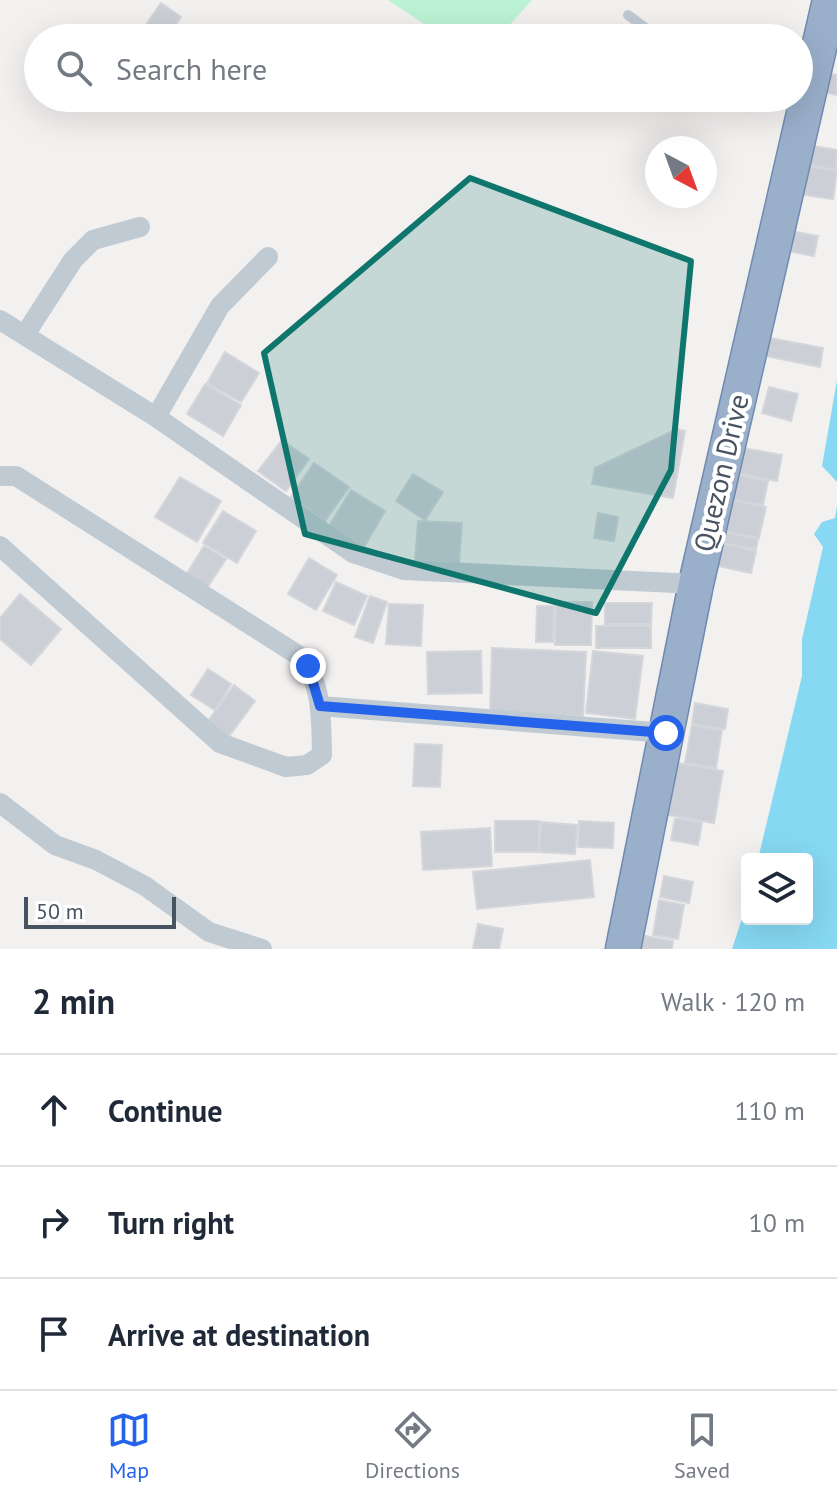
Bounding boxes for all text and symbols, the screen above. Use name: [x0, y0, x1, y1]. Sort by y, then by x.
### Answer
search box: [24, 24, 813, 112]
icon: search: [52, 46, 96, 90]
text: Search here: [116, 49, 267, 88]
north arrow: [645, 136, 717, 208]
street label: Quezon Drive: [684, 390, 757, 555]
route end: [290, 648, 326, 684]
route start: [648, 715, 684, 751]
map controls: [741, 853, 813, 925]
button: layers: [741, 853, 813, 925]
scale bar: [24, 893, 176, 929]
text: 50 m: [36, 897, 84, 925]
text: 2 min: [32, 979, 115, 1023]
text: Walk · 120 m: [661, 985, 805, 1018]
icon: ahead: [32, 1088, 76, 1132]
text: Continue: [108, 1091, 222, 1130]
text: 110 m: [734, 1094, 805, 1127]
icon: right: [32, 1200, 76, 1244]
text: Turn right: [108, 1203, 234, 1242]
text: 10 m: [749, 1206, 805, 1239]
icon: arrive: [32, 1312, 76, 1356]
text: Arrive at destination: [108, 1315, 370, 1354]
tab: Map: [107, 1408, 151, 1484]
tab: Directions: [365, 1408, 460, 1484]
tab: Saved: [674, 1408, 730, 1484]

